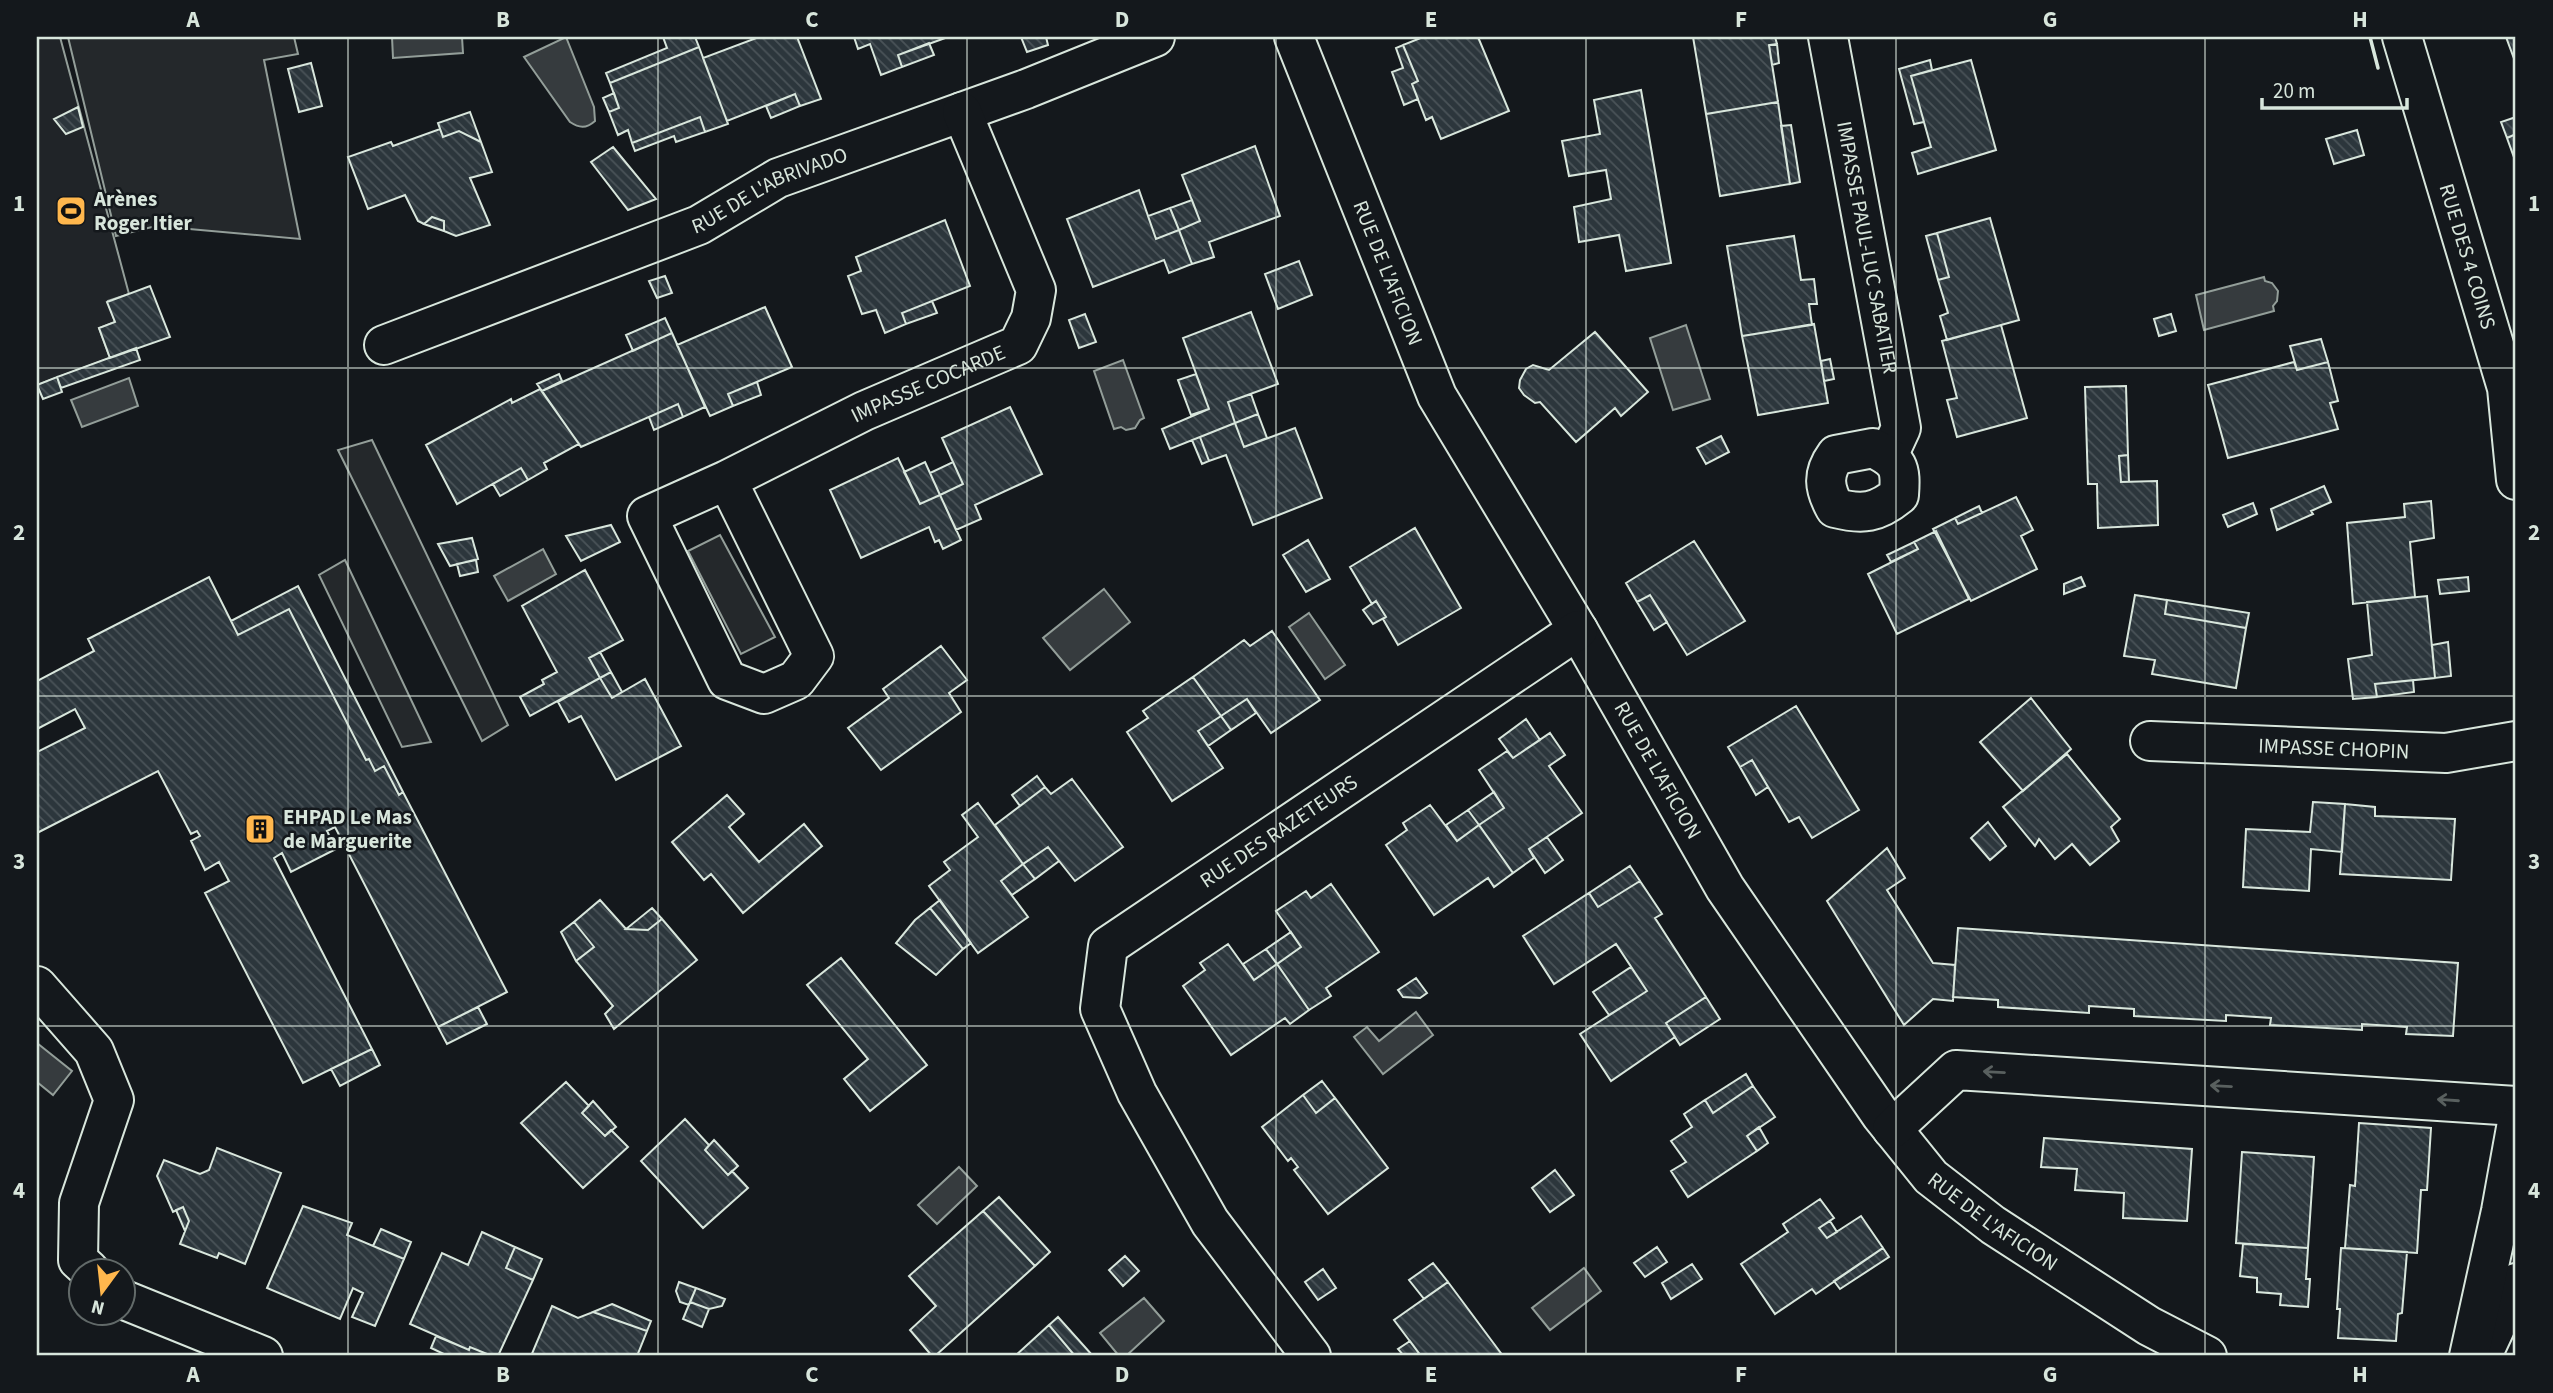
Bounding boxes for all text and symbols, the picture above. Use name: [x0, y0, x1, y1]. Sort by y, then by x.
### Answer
text: A: [185, 3, 200, 36]
text: B: [496, 3, 510, 36]
text: C: [805, 3, 819, 36]
text: D: [1115, 3, 1129, 36]
text: E: [1425, 3, 1437, 36]
text: F: [1735, 3, 1747, 36]
text: G: [2043, 3, 2057, 36]
text: H: [2352, 3, 2368, 36]
scale bar: [2262, 66, 2408, 110]
text: 20 m: [2273, 76, 2315, 106]
street label: IMPASSE PAUL-LUC SABATIER: [1829, 119, 1906, 376]
street label: RUE DE L'ABRIVADO: [687, 139, 852, 241]
street label: RUE DES 4 COINS: [2432, 180, 2504, 333]
place label: Arènes Roger Itier: [93, 184, 193, 238]
text: 1: [13, 187, 25, 220]
text: 1: [2528, 187, 2540, 220]
sports icon: Arènes Roger Itier: [54, 194, 88, 228]
street label: RUE DE L'AFICION: [1346, 196, 1430, 350]
street label: IMPASSE COCARDE: [846, 337, 1010, 430]
text: 2: [13, 516, 25, 549]
text: 2: [2528, 516, 2540, 549]
street label: RUE DE L'AFICION: [1607, 696, 1709, 844]
street label: IMPASSE CHOPIN: [2258, 730, 2410, 767]
street label: RUE DES RAZETEURS: [1194, 767, 1364, 895]
place label: EHPAD Le Mas de Marguerite: [283, 802, 412, 856]
building icon: EHPAD Le Mas de Marguerite: [243, 812, 277, 846]
text: 3: [13, 845, 25, 878]
text: 3: [2528, 845, 2540, 878]
one-way arrow: [1983, 1066, 2006, 1079]
one-way arrow: [2210, 1079, 2233, 1092]
one-way arrow: [2437, 1093, 2460, 1106]
street label: RUE DE L'AFICION: [1921, 1165, 2064, 1278]
text: 4: [13, 1174, 25, 1207]
text: 4: [2528, 1174, 2540, 1207]
north arrow: [66, 1256, 136, 1326]
text: N: [88, 1292, 108, 1322]
text: A: [185, 1358, 200, 1391]
text: B: [496, 1358, 510, 1391]
text: C: [805, 1358, 819, 1391]
text: D: [1115, 1358, 1129, 1391]
text: E: [1425, 1358, 1437, 1391]
text: F: [1735, 1358, 1747, 1391]
text: G: [2043, 1358, 2057, 1391]
text: H: [2352, 1358, 2368, 1391]

